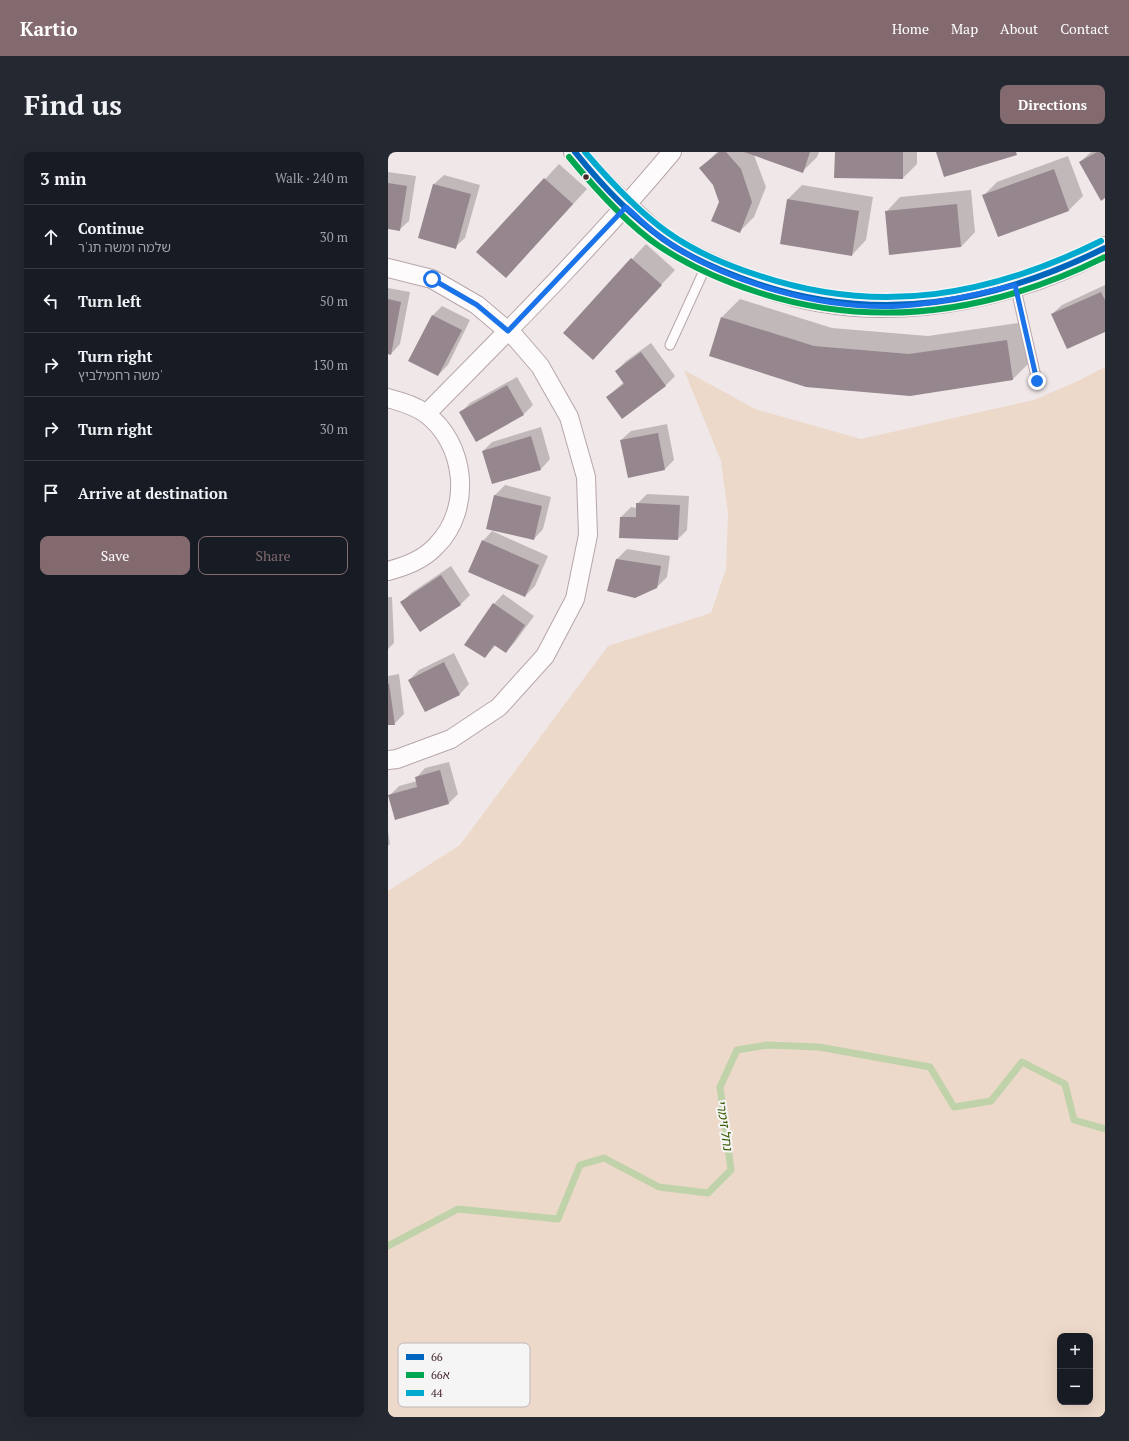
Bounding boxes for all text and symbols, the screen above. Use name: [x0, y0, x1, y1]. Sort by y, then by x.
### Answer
text: Kartio: [20, 16, 77, 41]
text: Home: [892, 19, 929, 38]
text: Map: [951, 19, 978, 38]
text: About: [1000, 19, 1038, 38]
text: Contact: [1060, 19, 1109, 38]
button: Directions: [1000, 85, 1105, 124]
text: Find us: [24, 86, 122, 123]
text: 3 min: [40, 167, 87, 190]
text: Walk · 240 m: [275, 169, 348, 187]
unlabelled marker: [581, 172, 591, 182]
text: Continue: [78, 218, 144, 238]
icon: ahead: [40, 226, 62, 248]
text: 30 m: [320, 228, 348, 246]
text: שלמה ומשה תג'ר: [78, 238, 171, 256]
route start: [423, 270, 441, 288]
icon: left: [40, 290, 62, 312]
text: Turn left: [78, 291, 142, 311]
text: 50 m: [320, 292, 348, 310]
text: Turn right: [78, 346, 153, 366]
icon: right: [40, 354, 62, 376]
text: 130 m: [313, 356, 348, 374]
text: משה רחמילביץ': [78, 366, 163, 384]
route end: [1028, 372, 1046, 390]
icon: right: [40, 418, 62, 440]
text: Turn right: [78, 419, 153, 439]
text: 30 m: [320, 420, 348, 438]
icon: arrive: [40, 482, 62, 504]
text: Arrive at destination: [78, 483, 228, 503]
button: Save: [40, 536, 190, 575]
button: Share: [198, 536, 348, 575]
water label: נחל זימרי: [713, 1099, 738, 1152]
map controls: [1057, 1333, 1093, 1405]
button: +: [1057, 1333, 1093, 1369]
legend: [398, 1343, 530, 1407]
text: 66: [431, 1350, 443, 1364]
text: 66א: [431, 1368, 450, 1382]
button: −: [1057, 1369, 1093, 1405]
text: 44: [431, 1386, 443, 1400]

